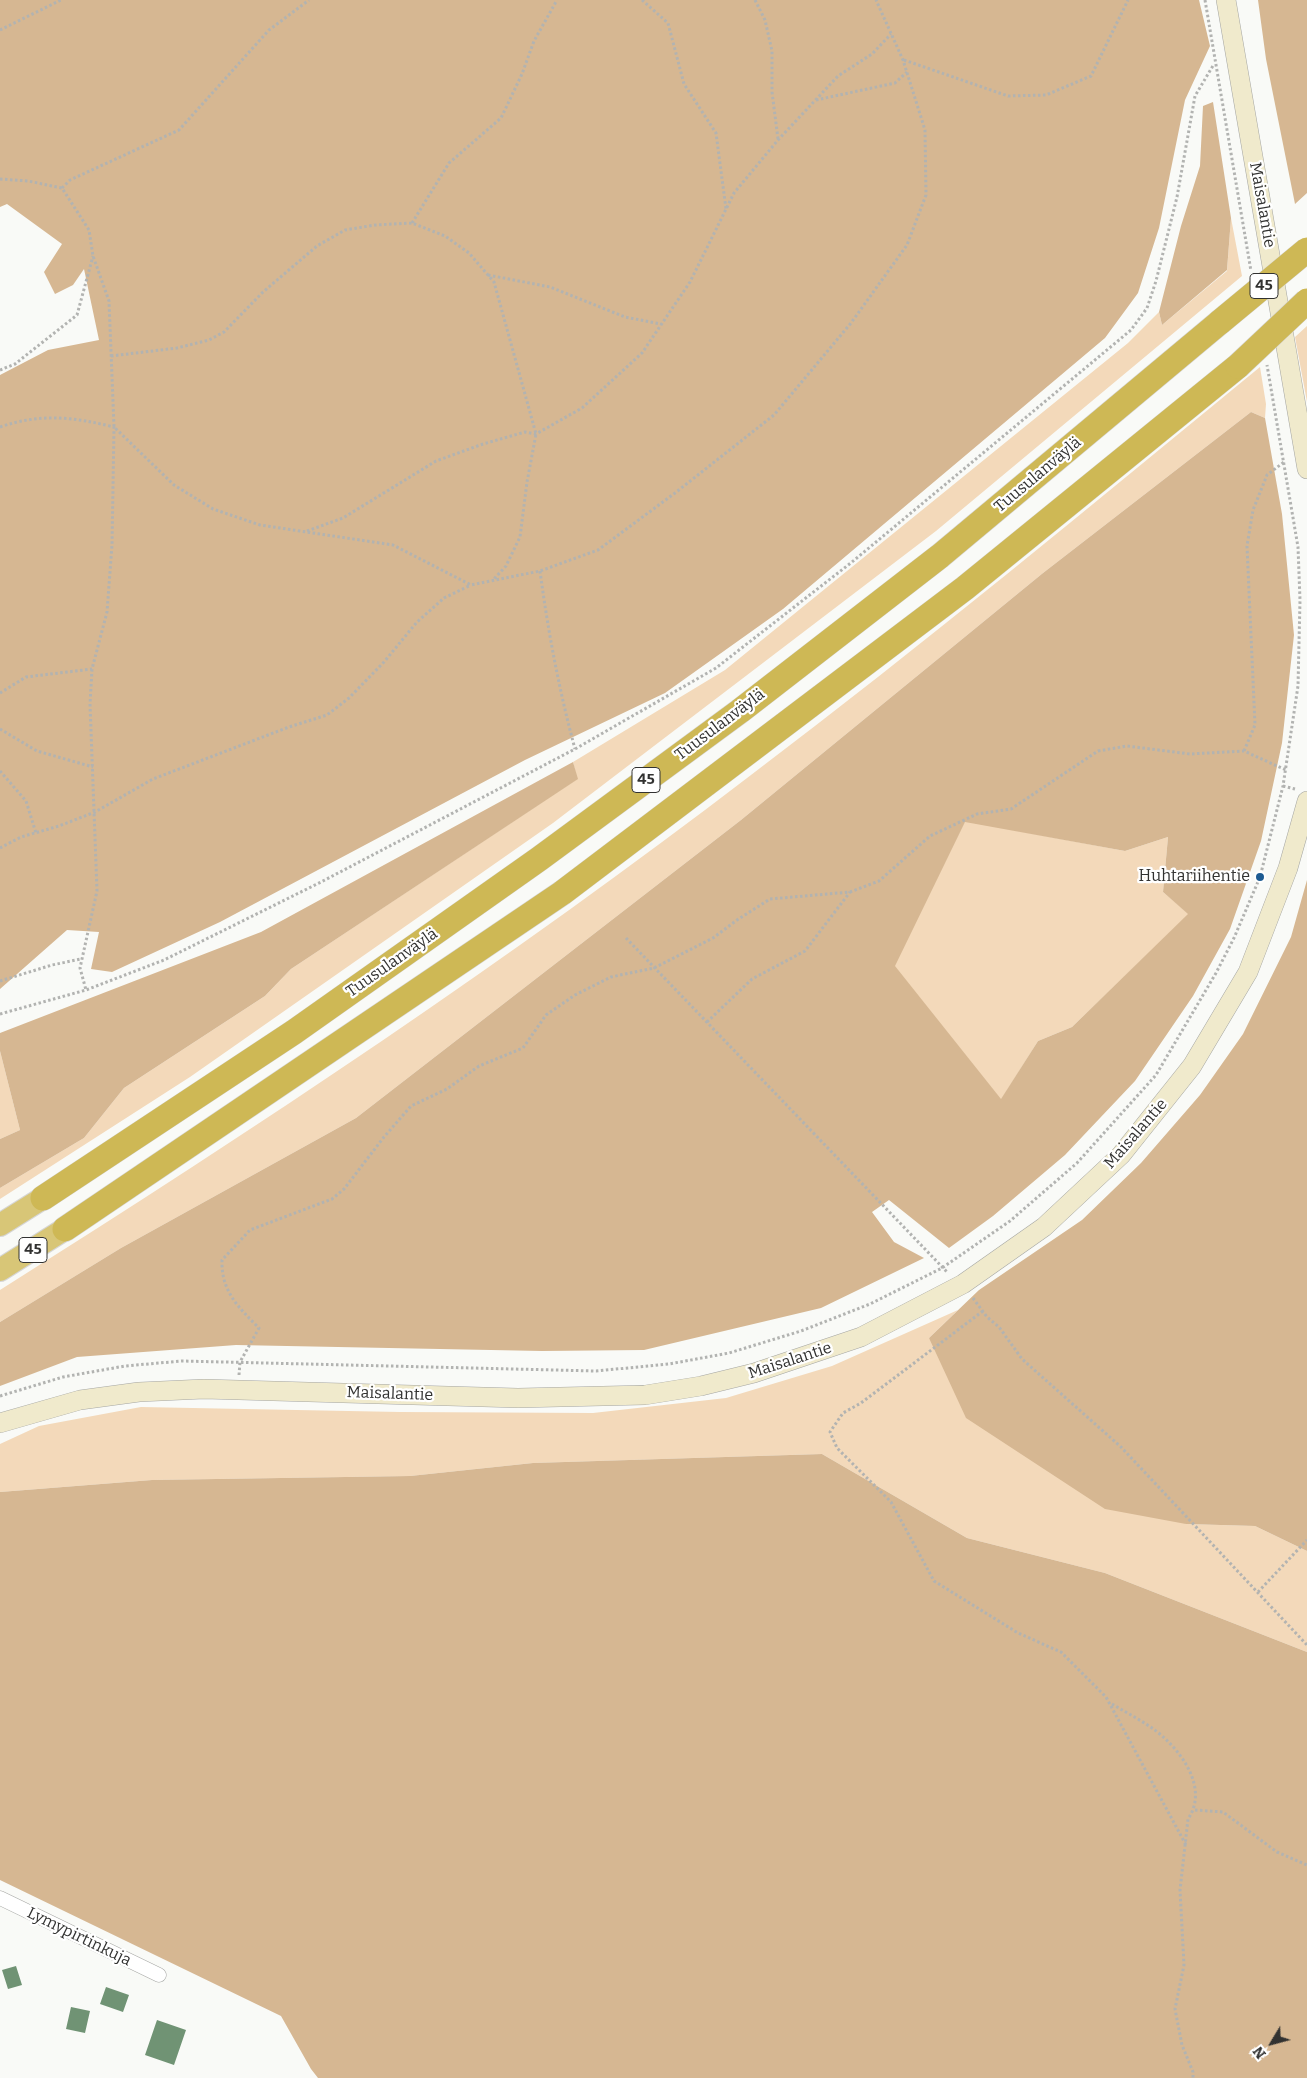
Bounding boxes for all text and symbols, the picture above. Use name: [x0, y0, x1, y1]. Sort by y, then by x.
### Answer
street label: Maisalantie: [1245, 161, 1279, 249]
road number: 45: [1250, 274, 1278, 298]
street label: Tuusulanväylä: [991, 433, 1085, 517]
street label: Tuusulanväylä: [671, 685, 769, 765]
road number: 45: [632, 768, 660, 792]
place label: Huhtariihentie: [1138, 867, 1250, 887]
marker: Huhtariihentie: [1254, 871, 1266, 883]
street label: Tuusulanväylä: [343, 924, 441, 1002]
street label: Maisalantie: [1100, 1095, 1172, 1173]
road number: 45: [19, 1238, 47, 1262]
street label: Maisalantie: [746, 1339, 834, 1383]
street label: Maisalantie: [346, 1383, 434, 1405]
street label: Lymypirtinkuja: [24, 1903, 134, 1971]
north arrow: [1247, 2018, 1297, 2068]
text: N: [1250, 2043, 1270, 2062]

